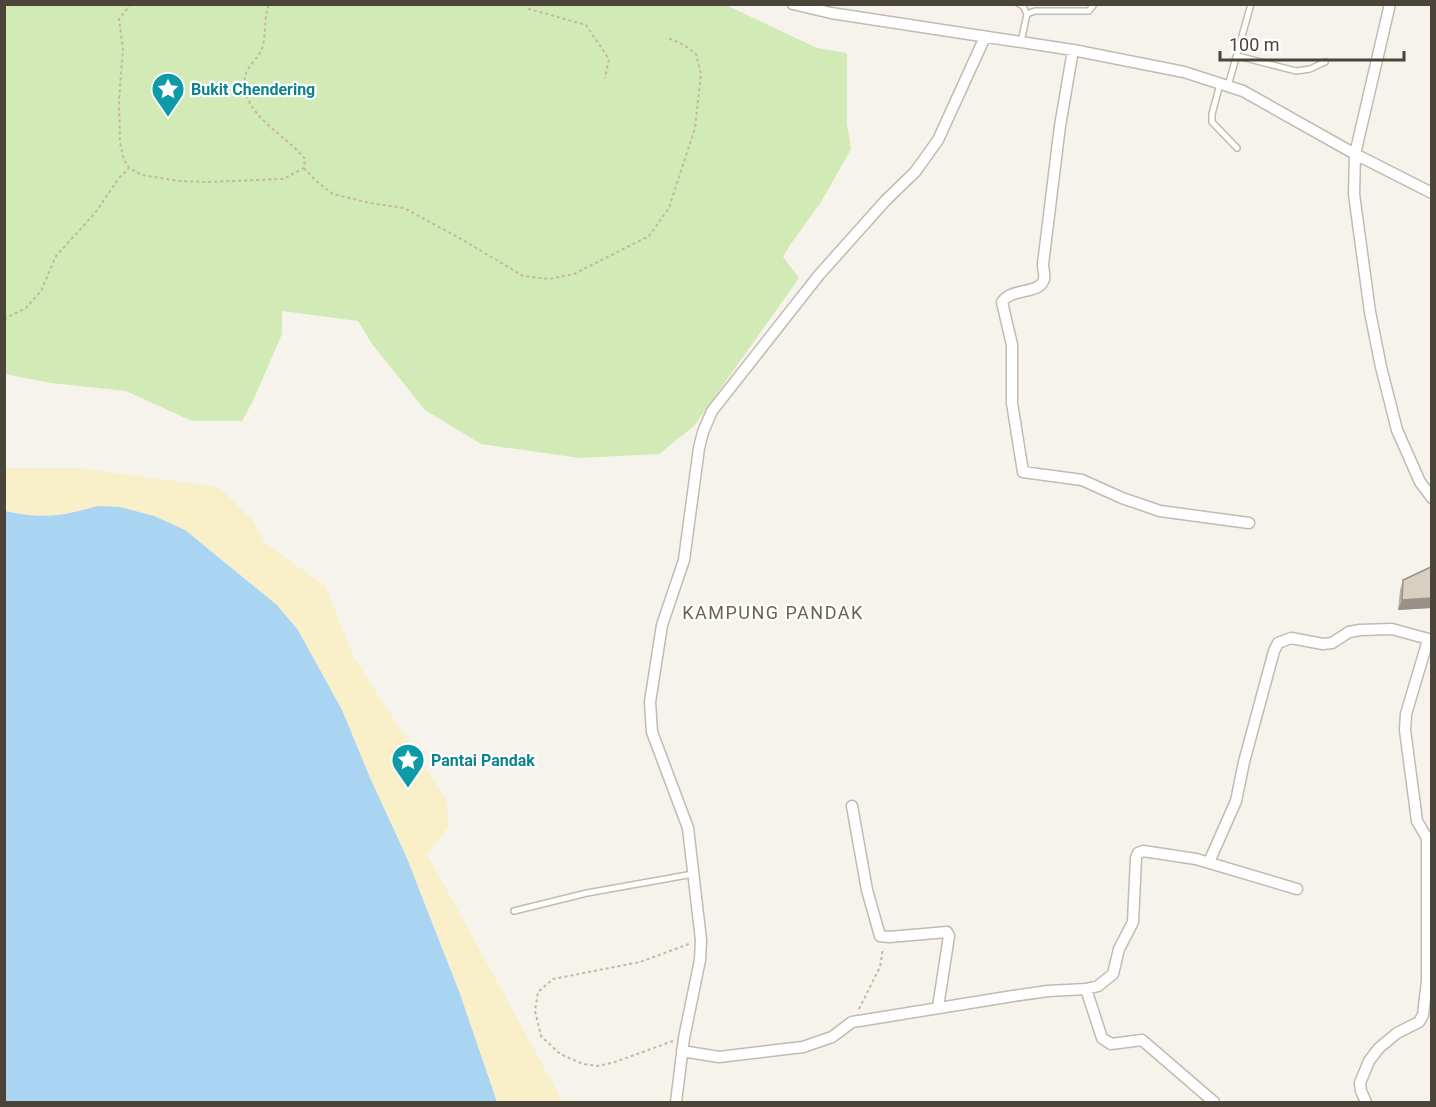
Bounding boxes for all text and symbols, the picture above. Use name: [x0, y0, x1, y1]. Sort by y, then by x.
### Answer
scale bar: [1220, 24, 1404, 62]
text: 100 m: [1229, 34, 1280, 55]
place icon: Bukit Chendering: [150, 71, 186, 118]
place label: Bukit Chendering: [191, 80, 315, 99]
district label: KAMPUNG PANDAK: [682, 602, 864, 623]
place icon: Pantai Pandak: [390, 742, 426, 789]
place label: Pantai Pandak: [431, 751, 535, 770]

